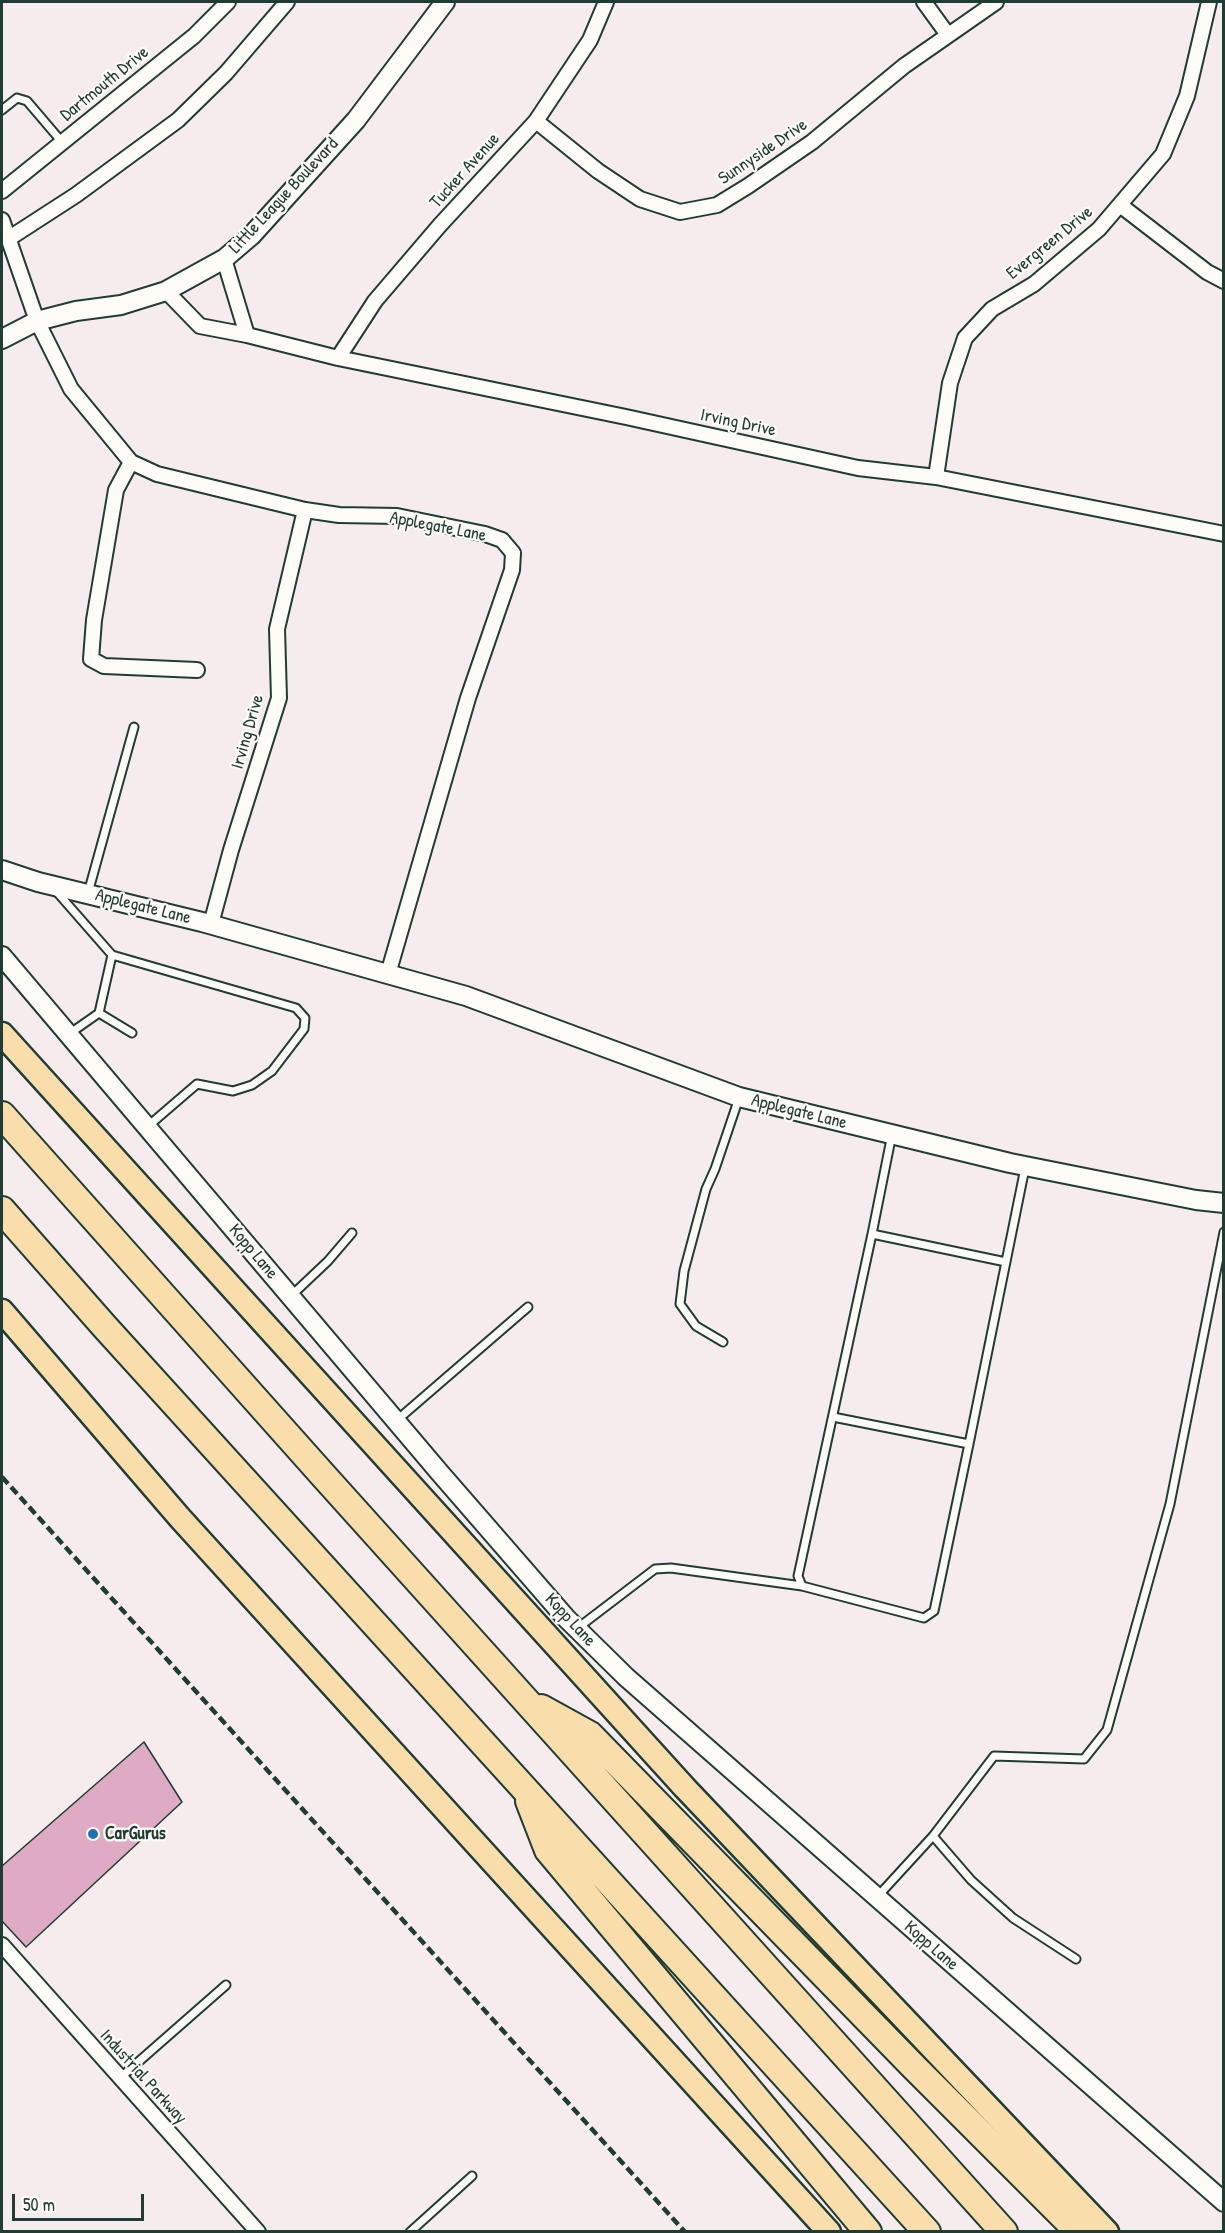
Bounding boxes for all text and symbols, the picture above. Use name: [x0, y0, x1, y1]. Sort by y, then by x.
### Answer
street label: Dartmouth Drive: [57, 42, 153, 126]
street label: Sunnyside Drive: [714, 114, 812, 190]
street label: Tucker Avenue: [426, 129, 504, 213]
street label: Little League Boulevard: [225, 134, 343, 258]
street label: Evergreen Drive: [1003, 202, 1097, 284]
street label: Irving Drive: [698, 404, 778, 442]
street label: Applegate Lane: [388, 507, 488, 547]
street label: Irving Drive: [227, 692, 269, 772]
street label: Applegate Lane: [93, 885, 193, 929]
street label: Applegate Lane: [749, 1090, 849, 1134]
street label: Kopp Lane: [224, 1220, 282, 1284]
street label: Kopp Lane: [540, 1589, 600, 1651]
place label: CarGurus: [105, 1823, 166, 1845]
marker: CarGurus: [86, 1827, 100, 1841]
street label: Kopp Lane: [899, 1916, 963, 1976]
street label: Industrial Parkway: [95, 2025, 191, 2129]
scale bar: [15, 2182, 147, 2220]
text: 50 m: [23, 2192, 55, 2217]

